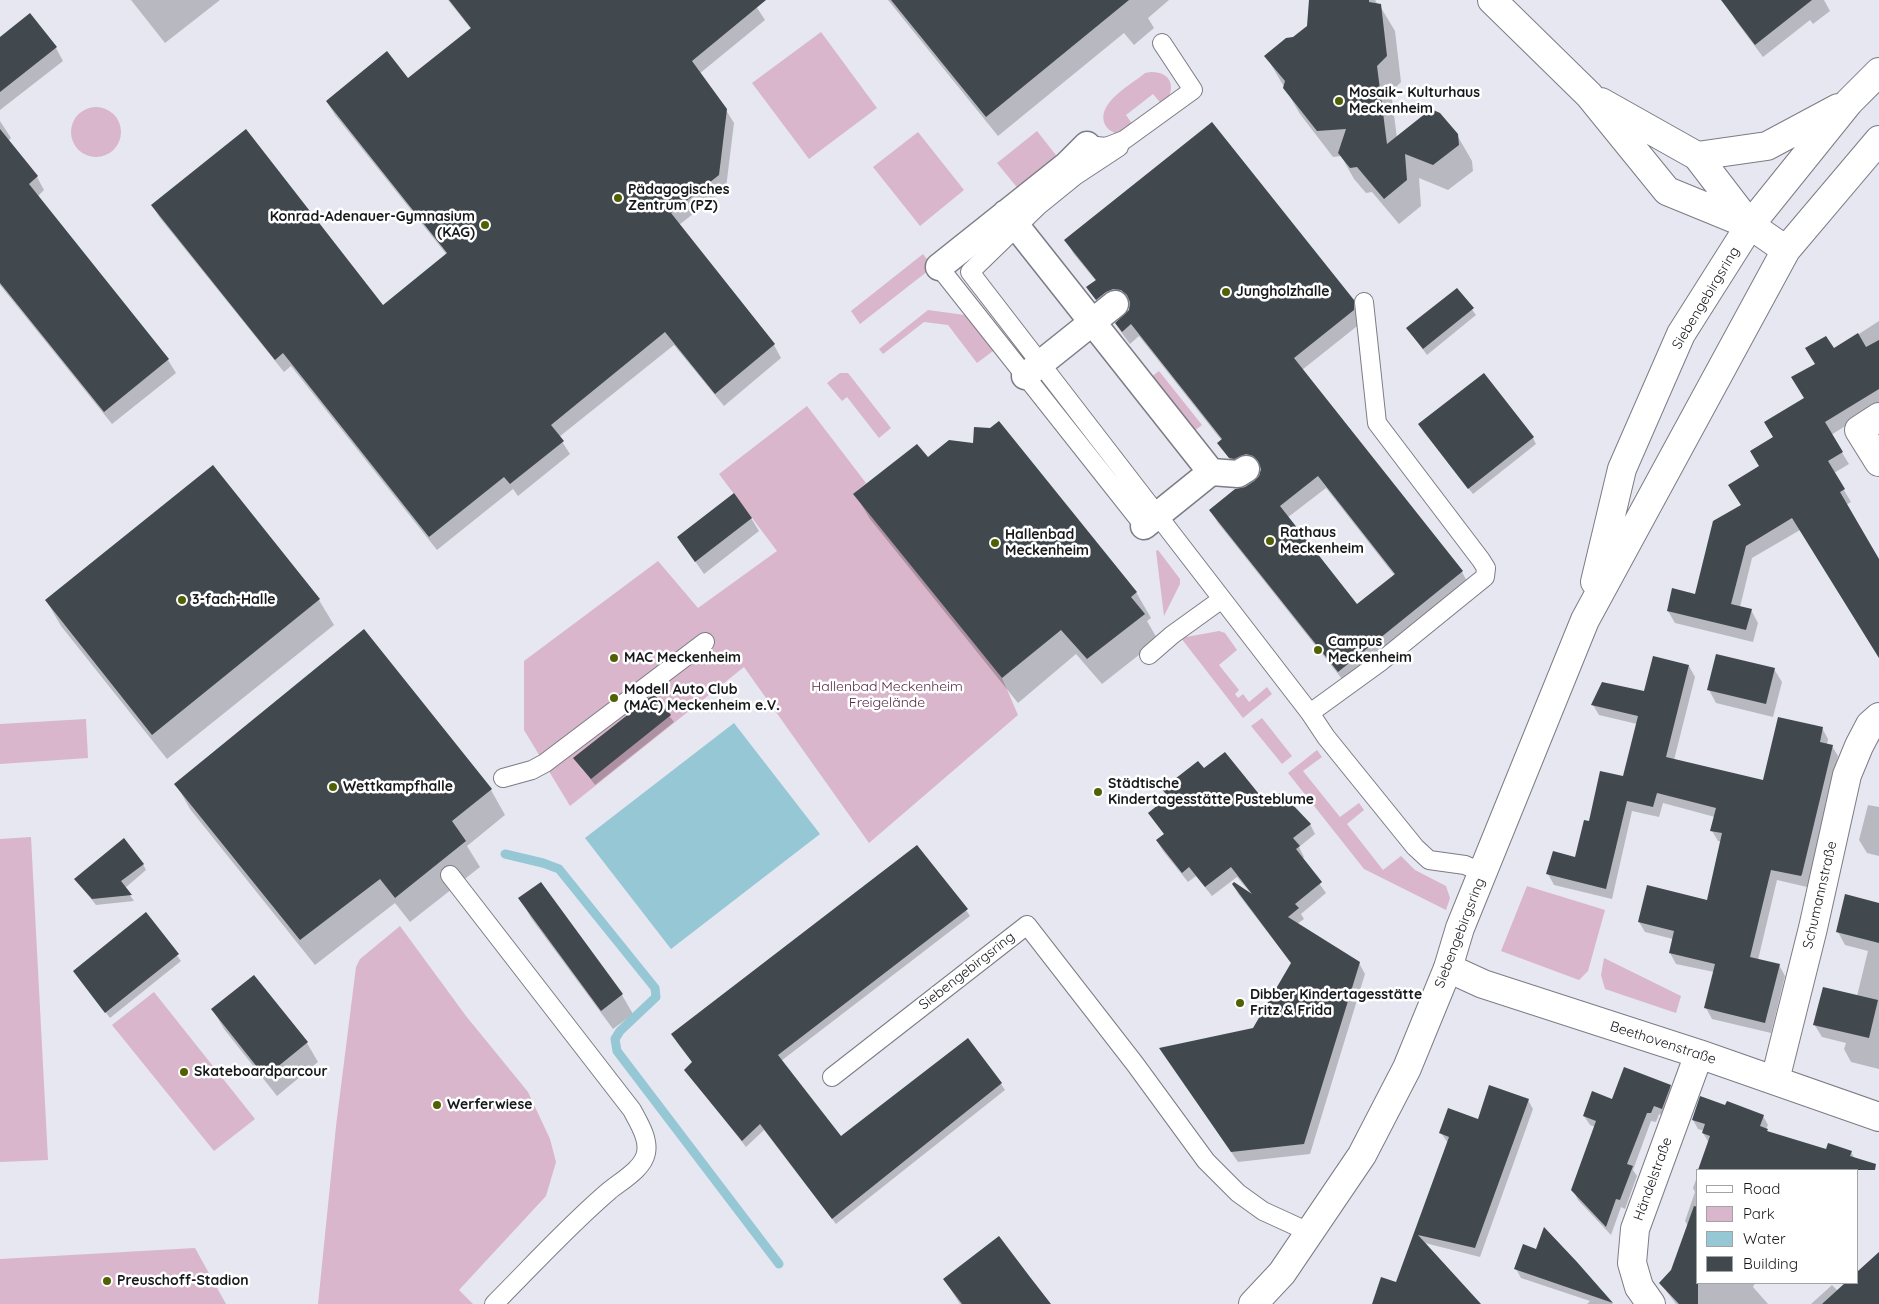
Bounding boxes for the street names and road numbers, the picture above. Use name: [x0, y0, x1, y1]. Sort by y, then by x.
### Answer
street label: Siebengebirgsring: [1669, 244, 1743, 352]
street label: Schumannstraße: [1799, 840, 1841, 950]
street label: Siebengebirgsring: [1431, 876, 1489, 990]
street label: Siebengebirgsring: [916, 928, 1018, 1014]
street label: Beethovenstraße: [1608, 1018, 1718, 1068]
street label: Händelstraße: [1630, 1135, 1676, 1223]

